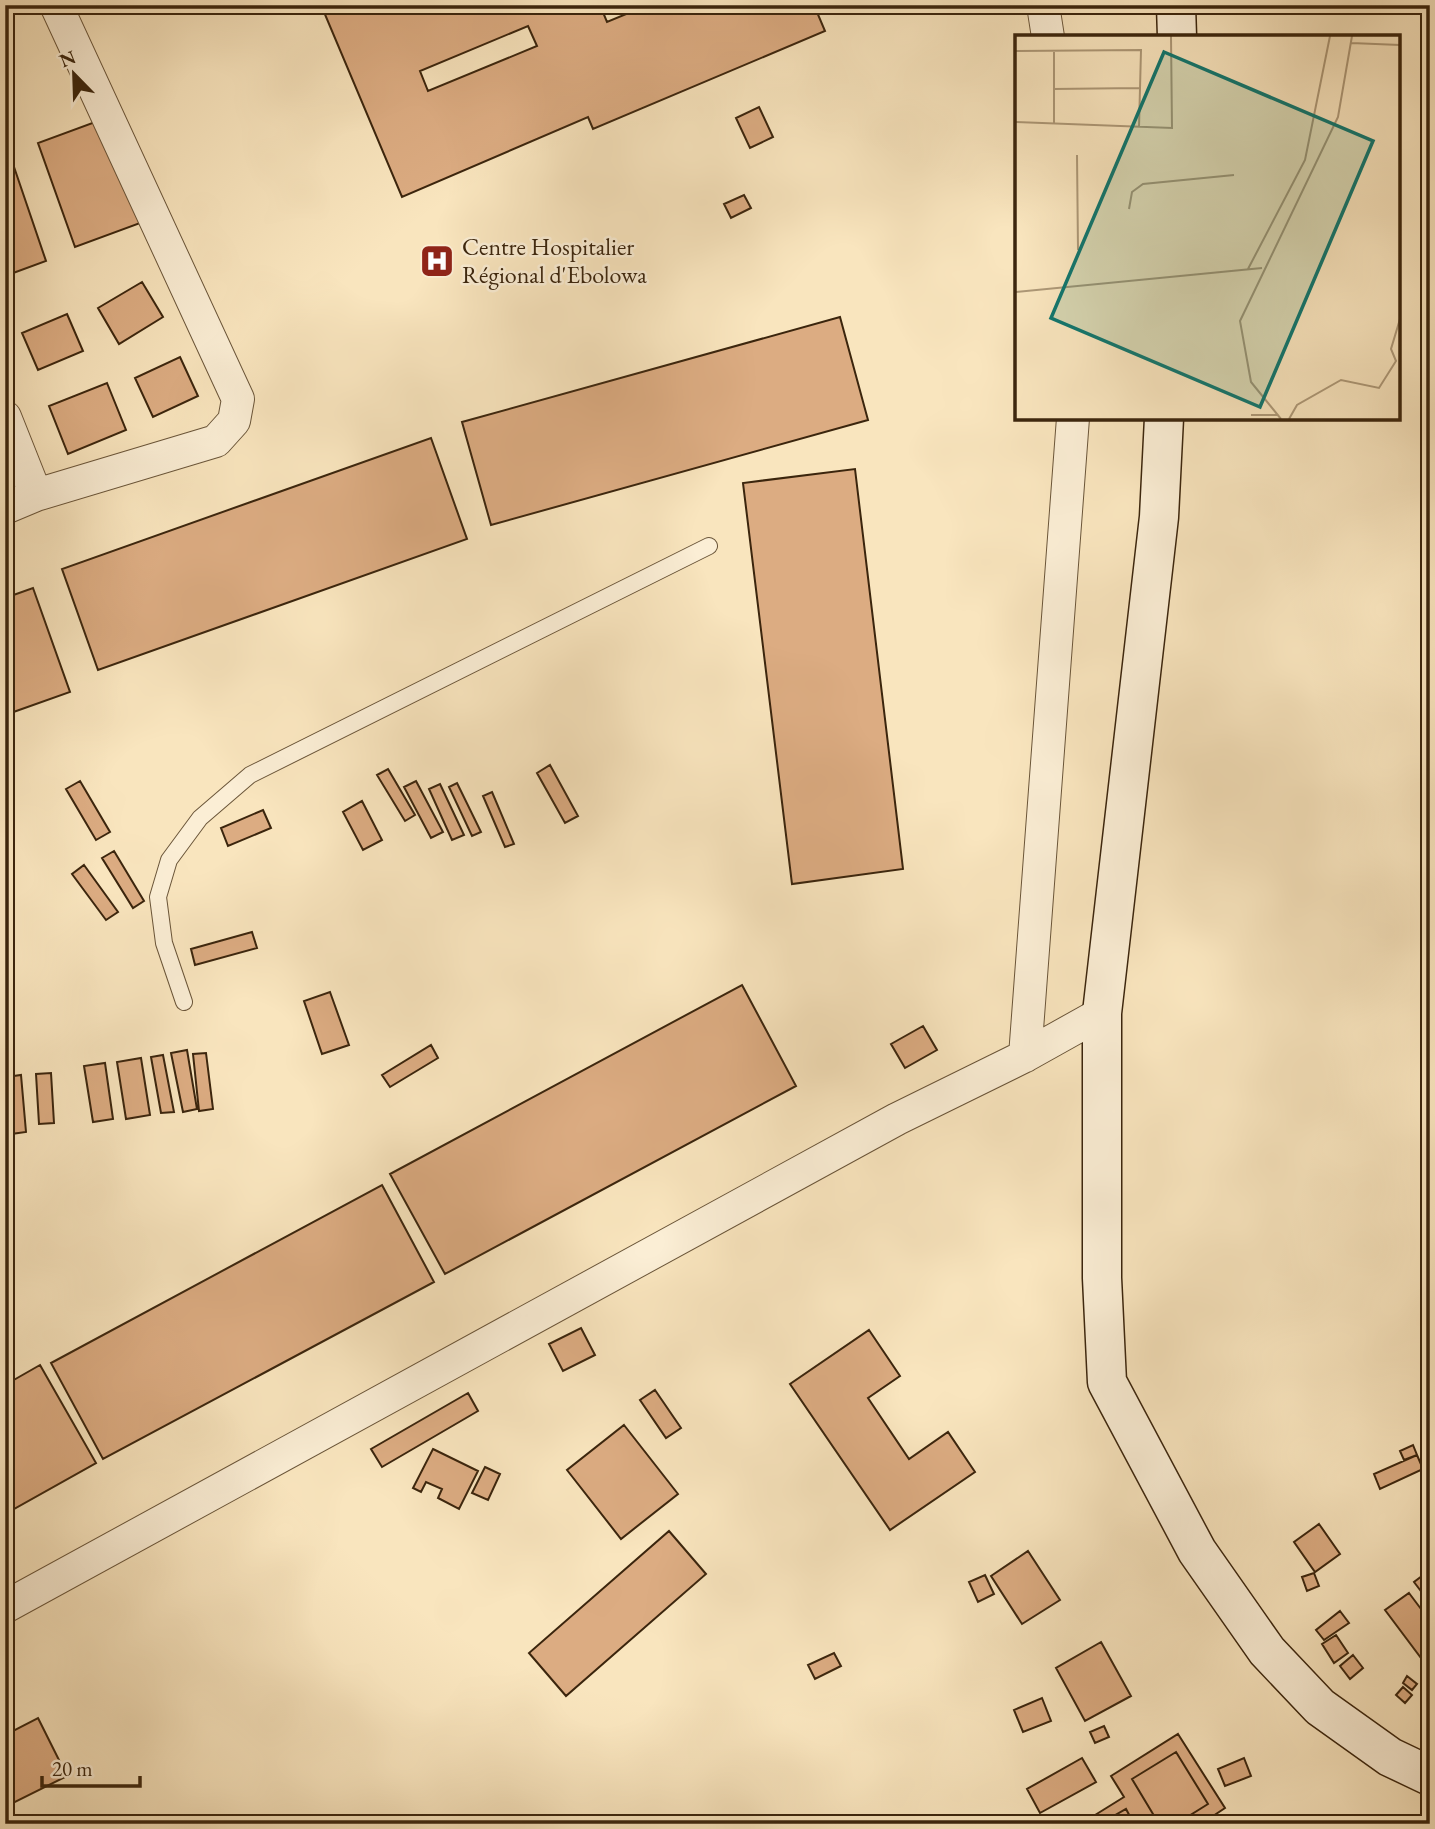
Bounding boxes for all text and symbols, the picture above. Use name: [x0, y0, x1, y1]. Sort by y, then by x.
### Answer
inset map: [1015, 35, 1400, 420]
north arrow: [38, 38, 108, 108]
text: N: [56, 44, 80, 73]
place label: Centre Hospitalier Régional d'Ebolowa: [462, 231, 647, 290]
hospital icon: Centre Hospitalier Régional d'Ebolowa: [418, 242, 456, 280]
scale bar: [42, 1745, 140, 1789]
text: 20 m: [52, 1755, 93, 1782]

